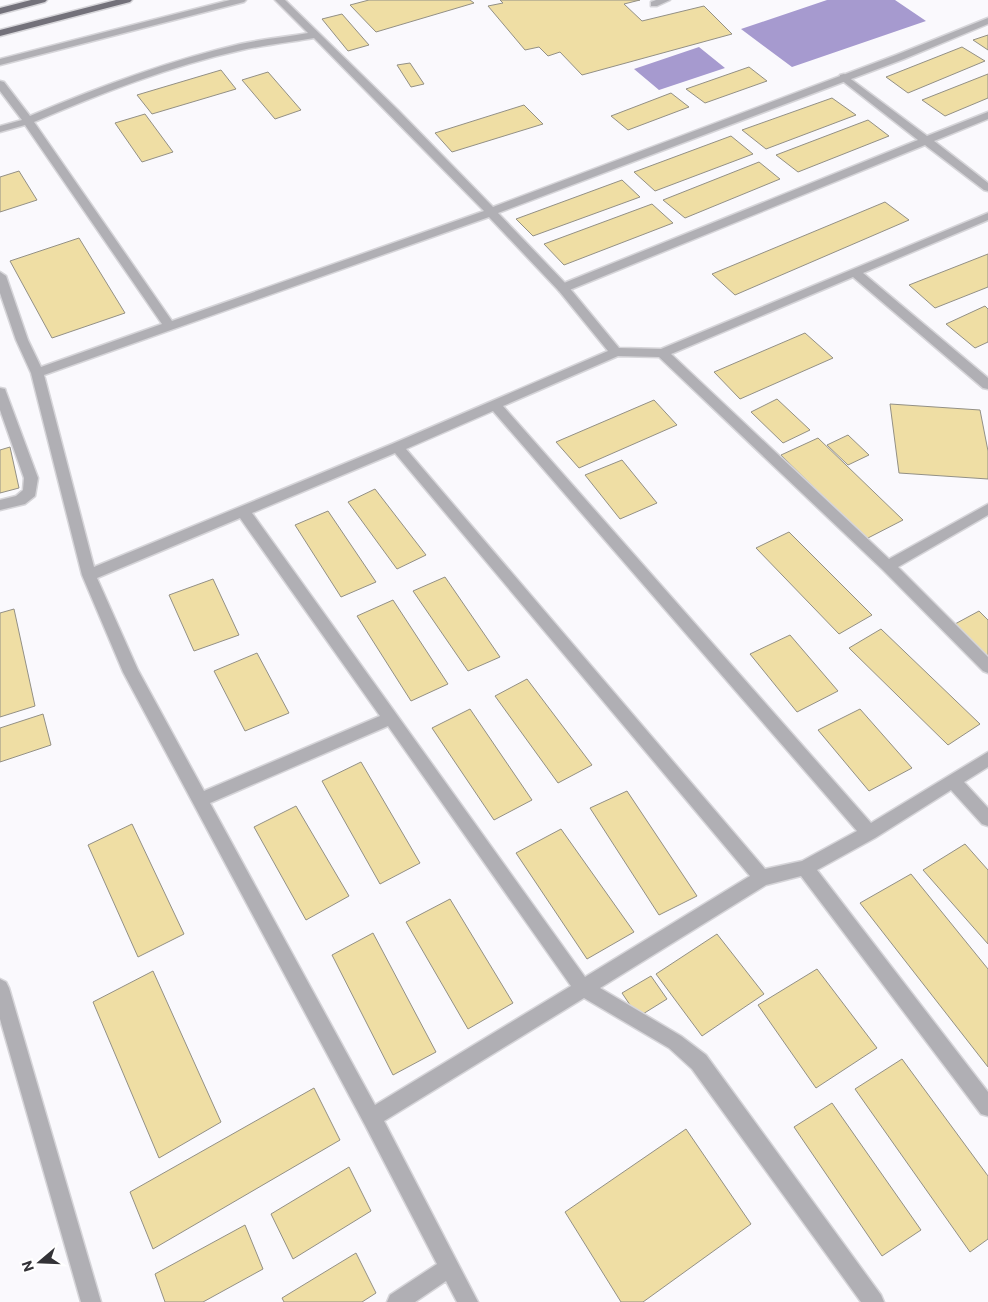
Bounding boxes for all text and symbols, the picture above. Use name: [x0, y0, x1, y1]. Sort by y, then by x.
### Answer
north arrow: [15, 1237, 65, 1287]
text: N: [17, 1259, 37, 1274]

